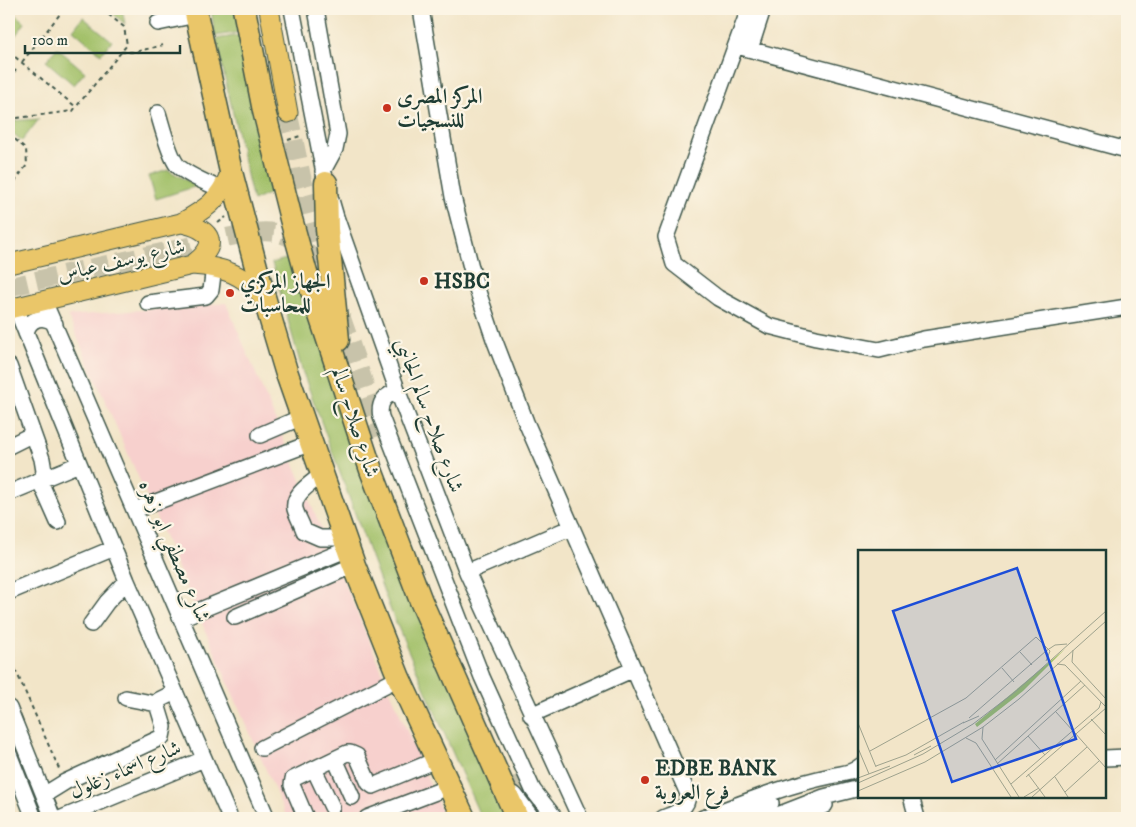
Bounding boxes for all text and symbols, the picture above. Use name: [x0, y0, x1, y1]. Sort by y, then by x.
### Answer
scale bar: [25, 22, 180, 54]
text: 100 m: [32, 31, 68, 50]
place label: المركز المصرى للنسجيات: [397, 84, 483, 134]
marker: المركز المصرى للنسجيات: [381, 102, 393, 114]
street label: شارع يوسف عباس: [55, 234, 189, 292]
place label: الجهاز المركزي للمحاسبات: [240, 269, 331, 319]
place label: HSBC: [434, 269, 490, 295]
marker: HSBC: [418, 275, 430, 287]
marker: الجهاز المركزي للمحاسبات: [224, 287, 236, 299]
street label: شارع صلاح سالم الجانبي: [384, 334, 469, 498]
street label: شارع صلاح سالم: [320, 364, 385, 482]
street label: شارع مصطفي ابو زهره: [127, 476, 216, 629]
inset map: [858, 550, 1106, 797]
street label: شارع اسماء زغلول: [66, 735, 187, 809]
place label: EDBE BANK فرع العروبة: [655, 756, 778, 809]
marker: EDBE BANK فرع العروبة: [639, 774, 651, 786]

